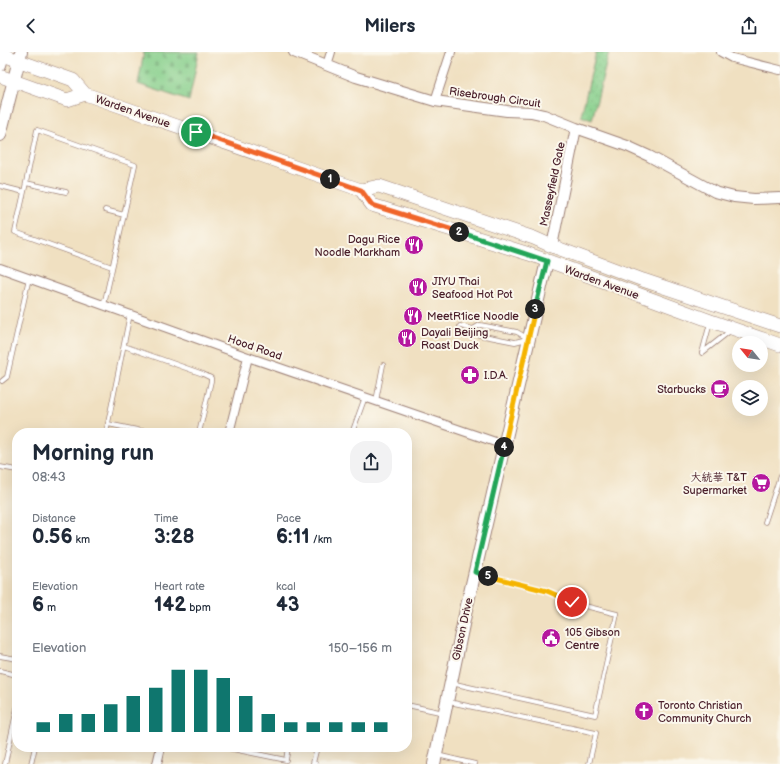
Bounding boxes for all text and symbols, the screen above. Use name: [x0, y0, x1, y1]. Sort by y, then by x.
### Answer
icon: back: [20, 15, 42, 37]
icon: share: [738, 15, 760, 37]
text: Milers: [365, 16, 415, 37]
street label: Risebrough Circuit: [448, 85, 542, 110]
street label: Warden Avenue: [94, 93, 172, 131]
pin: [179, 115, 213, 149]
icon: arrive: [185, 121, 207, 143]
street label: Masseyfield Gate: [537, 140, 568, 227]
pin: 1: [320, 169, 340, 189]
text: 1: [328, 172, 332, 185]
pin: 2: [449, 222, 469, 242]
text: 2: [456, 225, 462, 238]
place label: Dagu Rice Noodle Markham: [315, 233, 400, 259]
restaurant icon: Dagu Rice Noodle Markham: [403, 234, 425, 256]
street label: Warden Avenue: [563, 263, 641, 302]
place label: JIYU Thai Seafood Hot Pot: [432, 275, 513, 301]
restaurant icon: JIYU Thai Seafood Hot Pot: [407, 276, 429, 298]
pin: 3: [525, 299, 545, 319]
text: 3: [532, 302, 538, 315]
restaurant icon: MeetR1ice Noodle: [402, 305, 424, 327]
place label: MeetR1ice Noodle: [427, 310, 519, 323]
place label: Dayali Beijing Roast Duck: [421, 326, 488, 352]
restaurant icon: Dayali Beijing Roast Duck: [396, 327, 418, 349]
street label: Hood Road: [226, 332, 284, 363]
north arrow: [732, 336, 768, 372]
map controls: [732, 336, 768, 416]
pharmacy icon: I.D.A.: [459, 364, 481, 386]
place label: I.D.A.: [484, 369, 508, 382]
cafe icon: Starbucks: [709, 378, 731, 400]
button: layers: [732, 380, 768, 416]
place label: Starbucks: [657, 383, 707, 396]
pin: 4: [494, 437, 514, 457]
text: Morning run: [32, 440, 154, 467]
text: 4: [501, 440, 507, 453]
button: share: [350, 441, 392, 483]
text: 08:43: [32, 469, 66, 485]
place label: 大統華 T&T Supermarket: [683, 471, 748, 497]
supermarket icon: 大統華 T&T Supermarket: [750, 472, 772, 494]
text: Distance: [32, 512, 76, 525]
text: Time: [154, 512, 178, 525]
text: Pace: [276, 512, 301, 525]
text: 0.56: [32, 525, 73, 549]
text: 3:28: [154, 525, 194, 549]
text: 6:11: [276, 525, 310, 549]
text: km: [73, 533, 90, 546]
text: /km: [310, 533, 332, 546]
pin: 5: [478, 566, 498, 586]
text: 5: [485, 569, 491, 582]
text: Elevation: [32, 580, 78, 593]
text: Heart rate: [154, 580, 205, 593]
text: kcal: [276, 580, 296, 593]
pin: [555, 585, 589, 619]
icon: check: [561, 591, 583, 613]
text: 6: [32, 593, 44, 617]
text: 142: [154, 593, 186, 617]
text: 43: [276, 593, 299, 617]
street label: Gibson Drive: [450, 596, 476, 662]
text: m: [44, 601, 56, 614]
text: bpm: [186, 601, 211, 614]
place label: 105 Gibson Centre: [565, 626, 620, 652]
public building icon: 105 Gibson Centre: [540, 627, 562, 649]
text: Elevation: [32, 640, 86, 656]
text: 150–156 m: [329, 640, 392, 656]
place label: Toronto Christian Community Church: [658, 699, 751, 725]
church icon: Toronto Christian Community Church: [633, 700, 655, 722]

